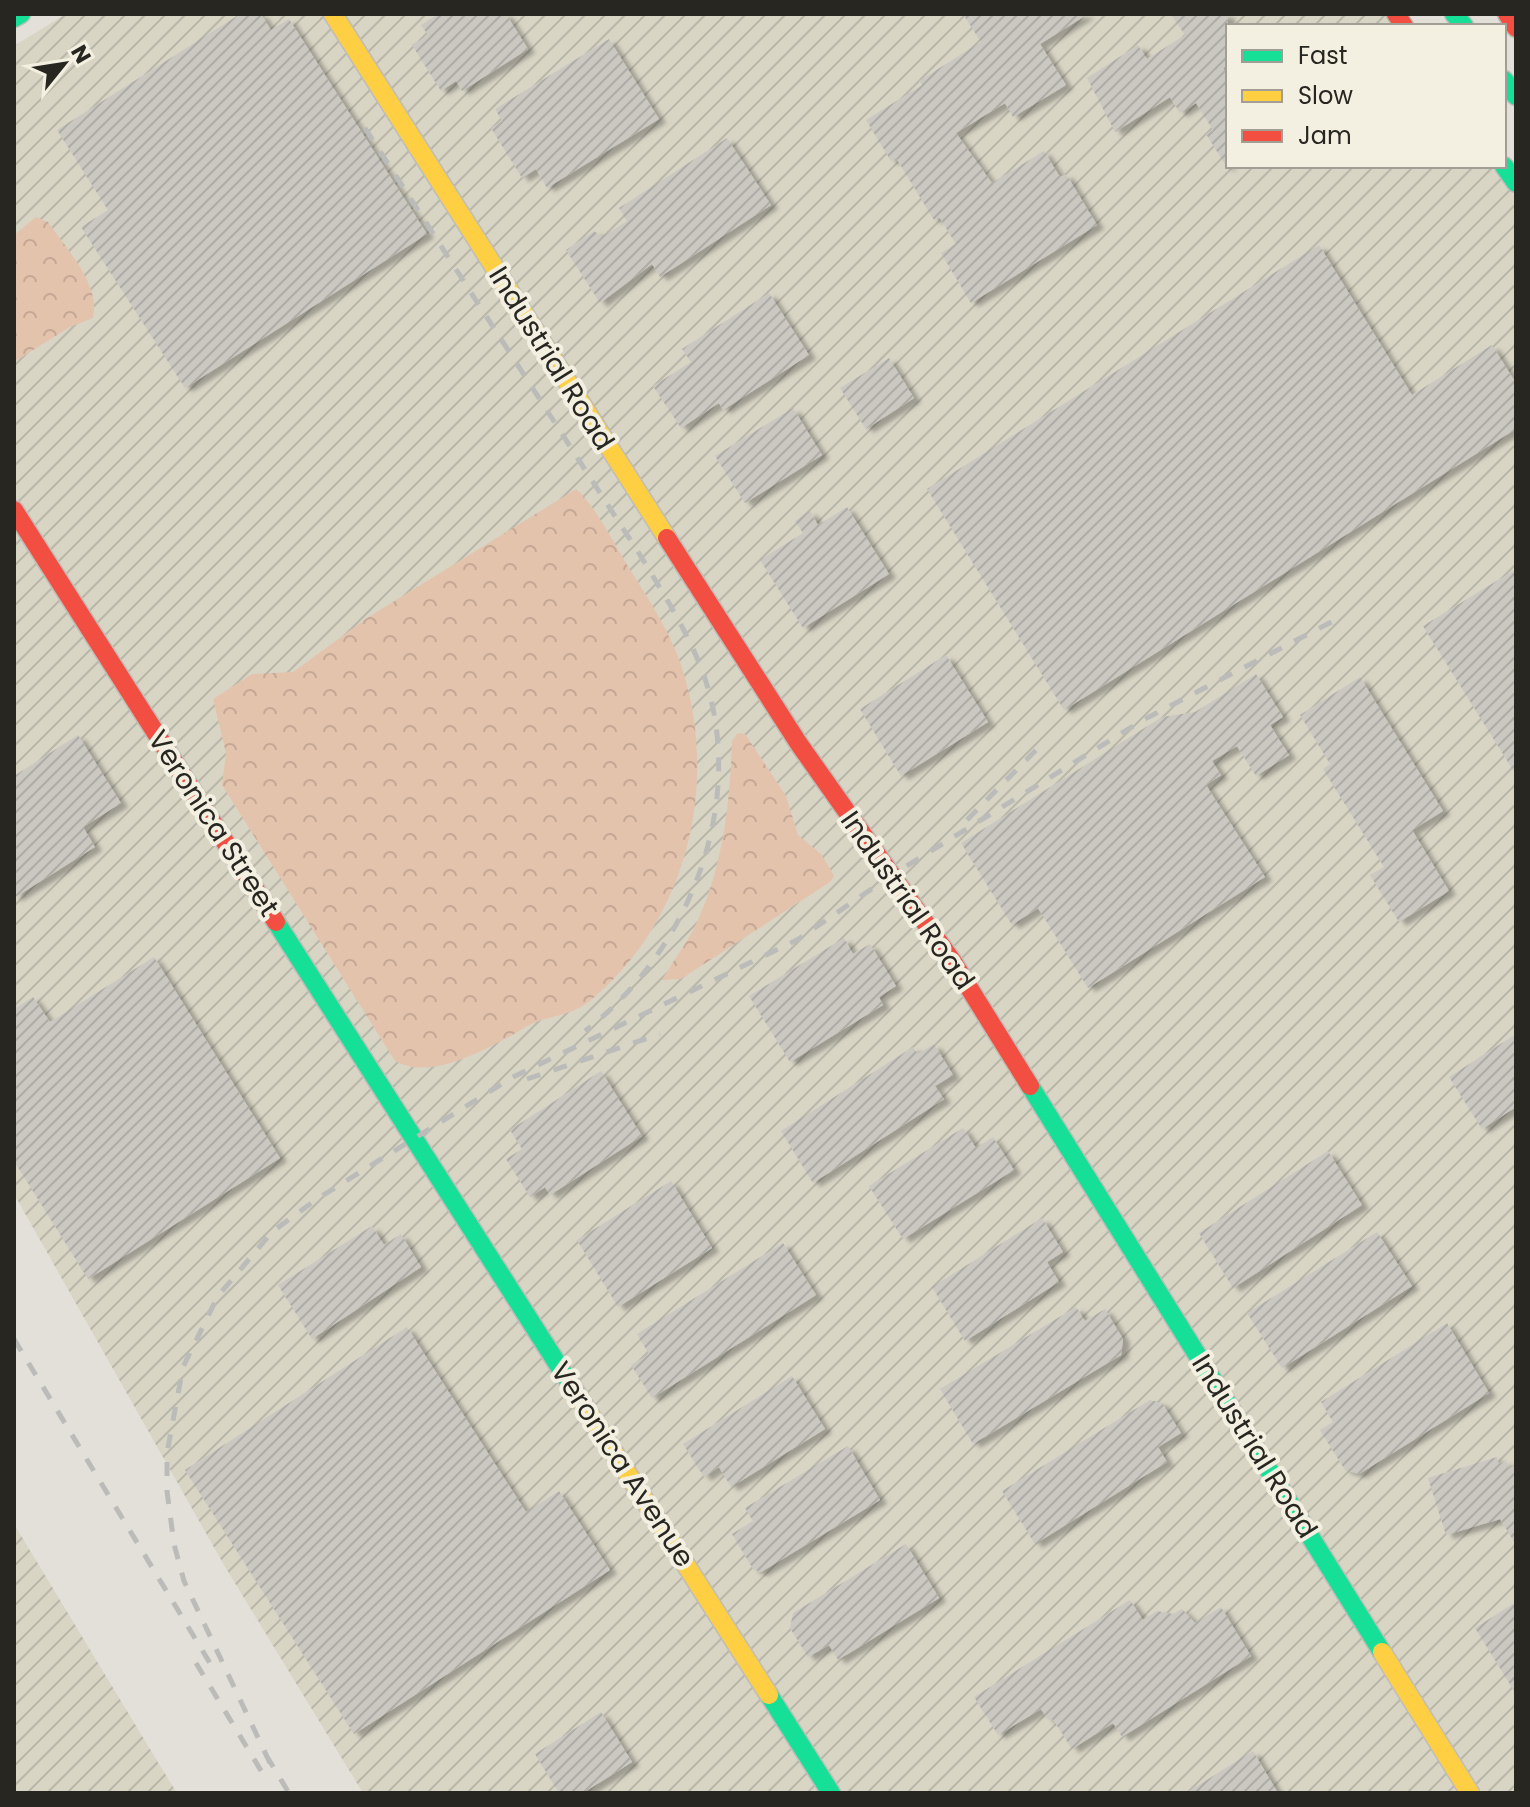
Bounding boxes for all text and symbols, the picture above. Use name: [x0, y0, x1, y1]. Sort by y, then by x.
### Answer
north arrow: [24, 24, 104, 104]
legend: [1226, 24, 1506, 168]
text: N: [63, 39, 98, 69]
text: Fast: [1298, 39, 1348, 72]
text: Slow: [1298, 79, 1353, 112]
text: Jam: [1298, 119, 1352, 152]
street label: Industrial Road: [479, 259, 624, 458]
street label: Veronica Street: [139, 723, 288, 924]
street label: Industrial Road: [831, 803, 984, 997]
street label: Industrial Road: [1182, 1347, 1327, 1546]
street label: Veronica Avenue: [541, 1354, 704, 1575]

